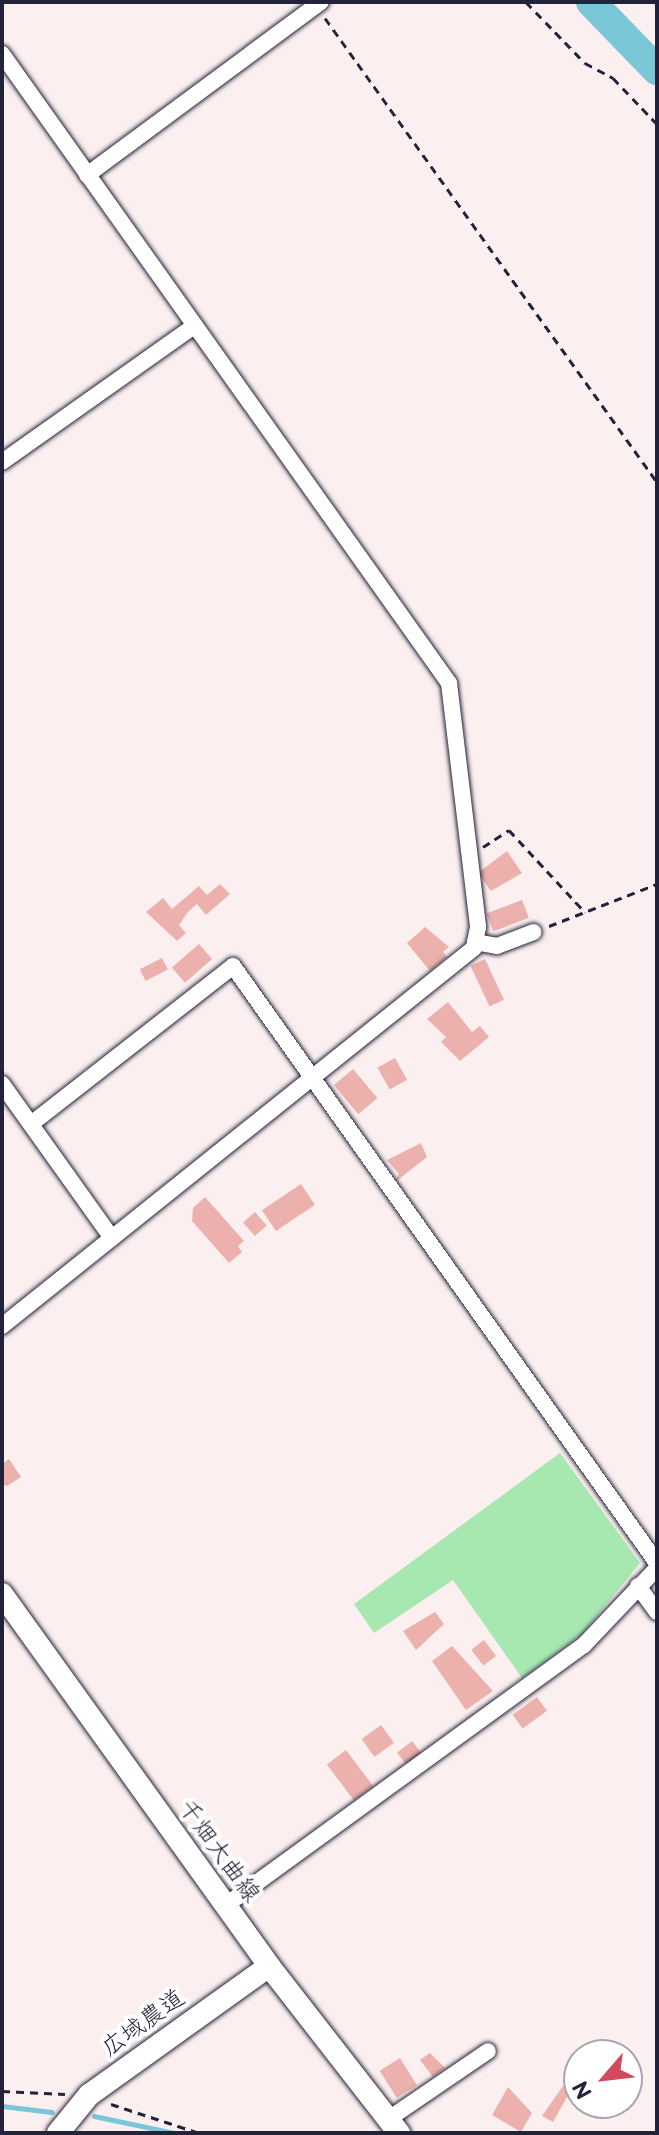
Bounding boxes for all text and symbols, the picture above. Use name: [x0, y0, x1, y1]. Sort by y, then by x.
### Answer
street label: 千畑大曲線: [172, 1794, 266, 1908]
street label: 広域農道: [96, 1983, 190, 2063]
north arrow: [563, 2039, 643, 2119]
text: N: [567, 2076, 599, 2103]

